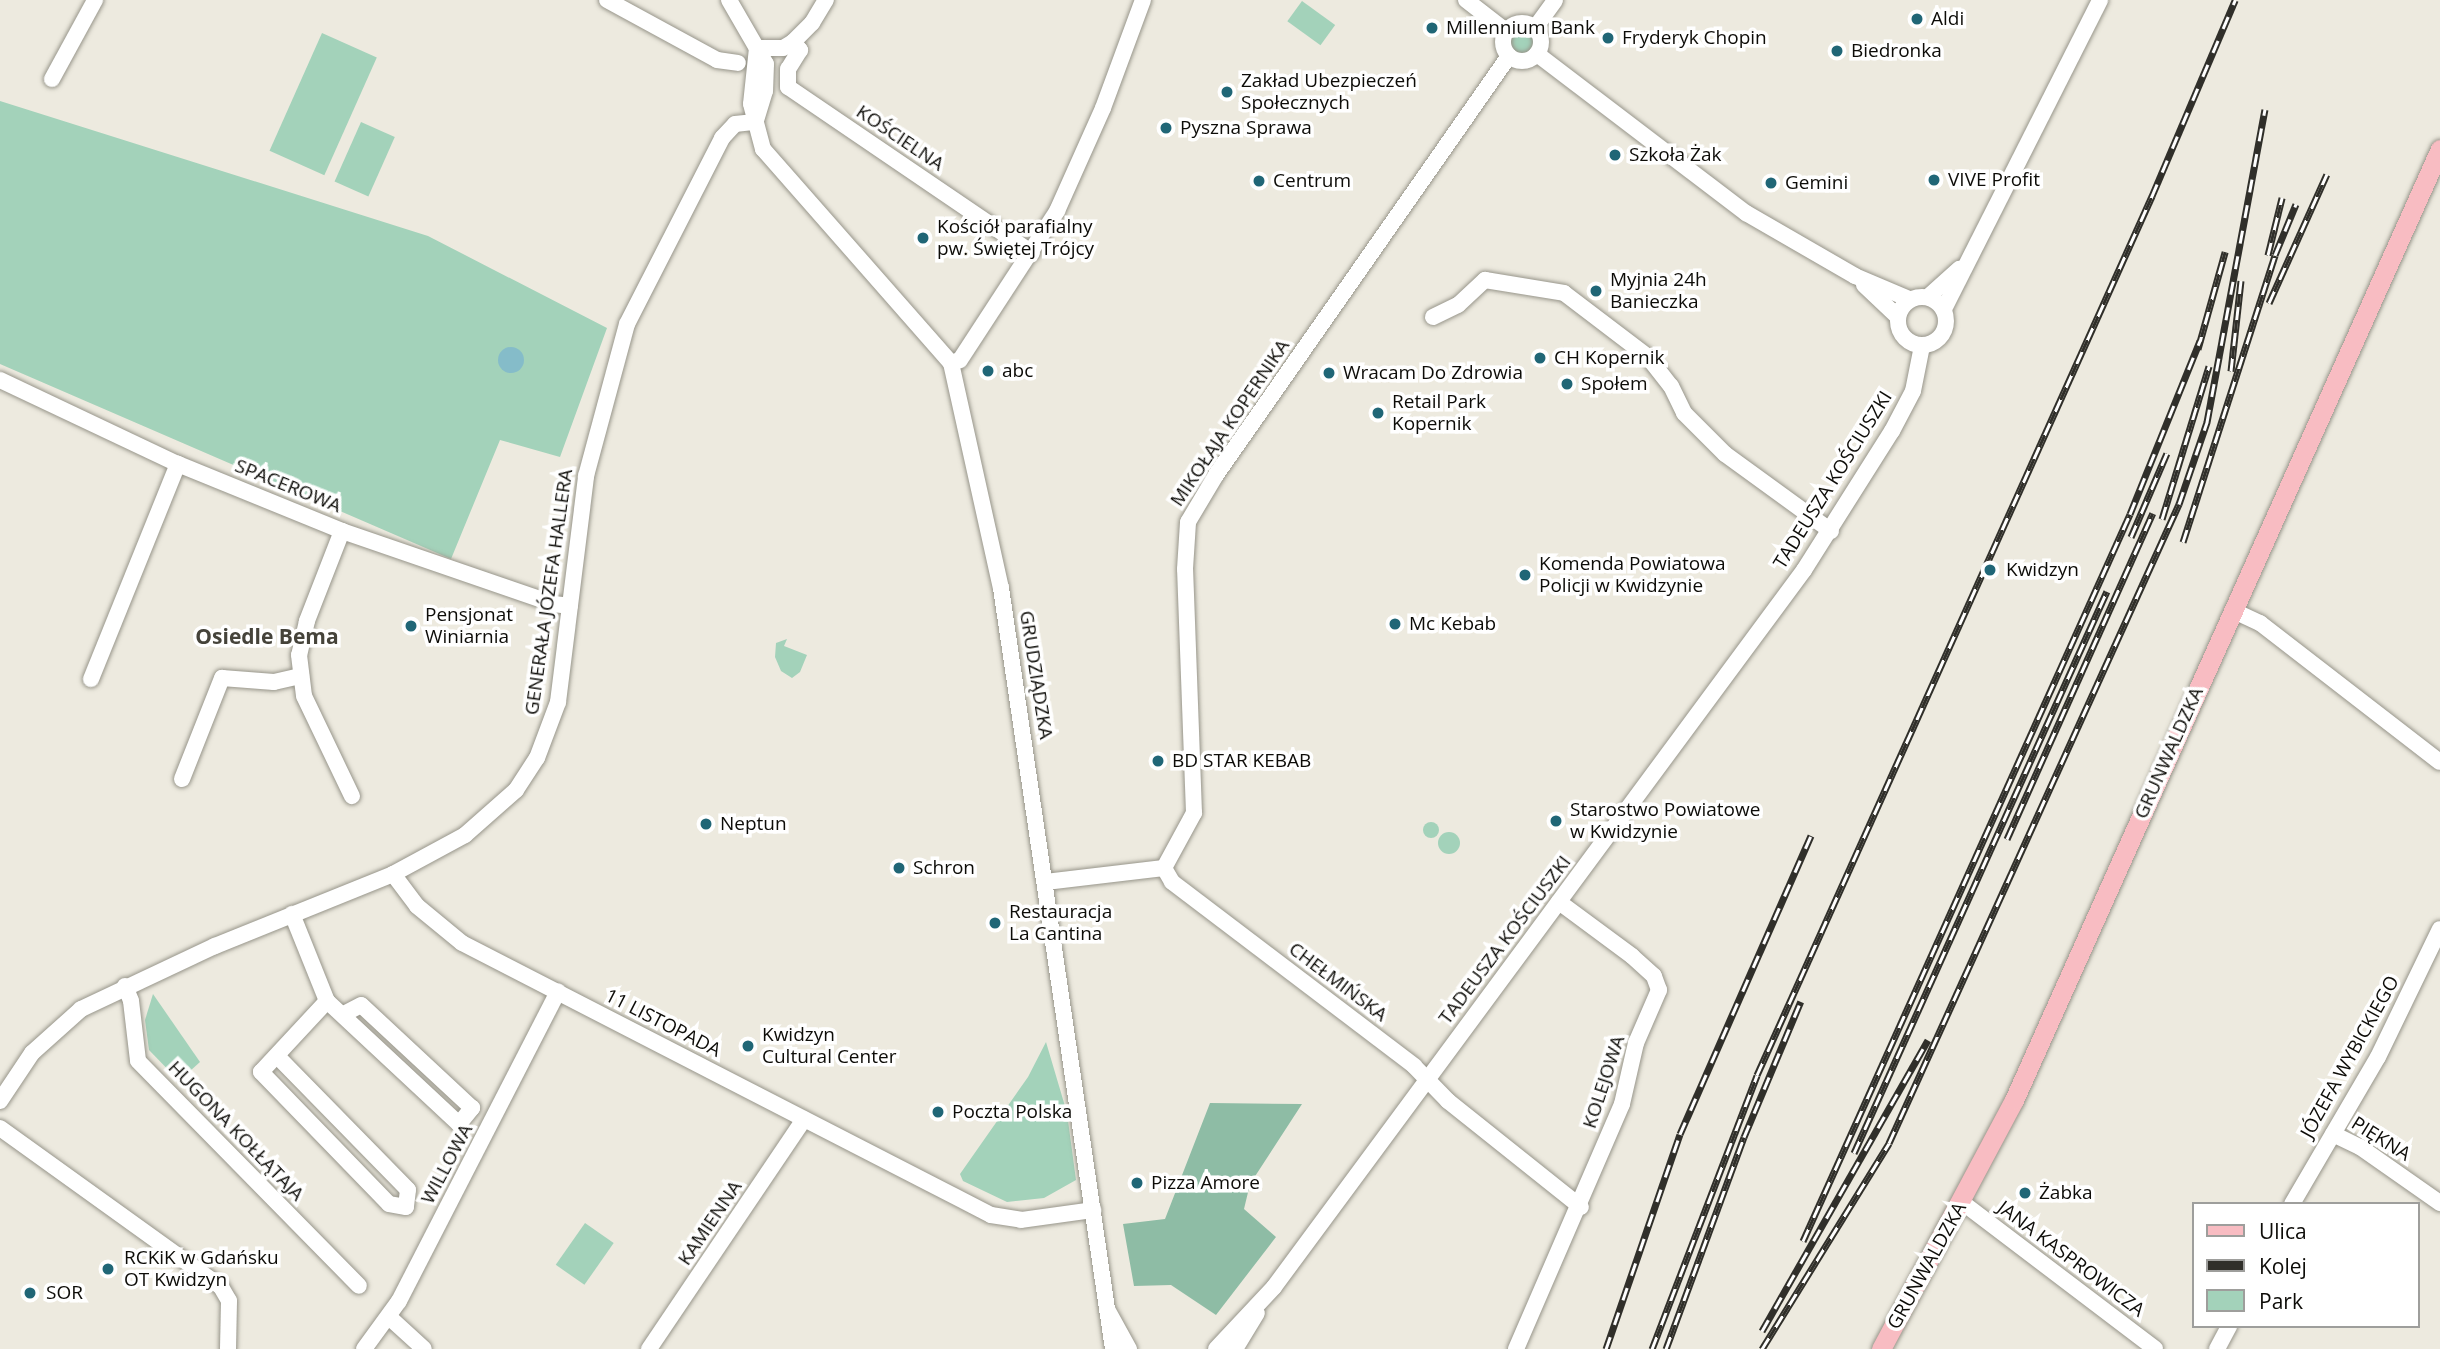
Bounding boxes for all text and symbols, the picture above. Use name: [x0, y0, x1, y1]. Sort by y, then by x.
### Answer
place label: Aldi: [1931, 8, 1964, 30]
marker: Aldi: [1909, 11, 1925, 27]
place label: Millennium Bank: [1446, 17, 1595, 39]
marker: Millennium Bank: [1424, 20, 1440, 36]
place label: Fryderyk Chopin: [1622, 27, 1767, 49]
marker: Fryderyk Chopin: [1600, 30, 1616, 46]
place label: Biedronka: [1851, 40, 1942, 62]
marker: Biedronka: [1829, 43, 1845, 59]
place label: Zakład Ubezpieczeń Społecznych: [1241, 70, 1417, 114]
marker: Zakład Ubezpieczeń Społecznych: [1219, 84, 1235, 100]
street label: KOŚCIELNA: [852, 100, 948, 176]
place label: Pyszna Sprawa: [1180, 117, 1312, 139]
marker: Pyszna Sprawa: [1158, 120, 1174, 136]
place label: Szkoła Żak: [1629, 144, 1721, 166]
marker: Szkoła Żak: [1607, 147, 1623, 163]
place label: VIVE Profit: [1948, 169, 2040, 191]
place label: Centrum: [1273, 170, 1351, 192]
place label: Gemini: [1785, 172, 1848, 194]
marker: VIVE Profit: [1926, 172, 1942, 188]
marker: Centrum: [1251, 173, 1267, 189]
marker: Gemini: [1763, 175, 1779, 191]
place label: Kościół parafialny pw. Świętej Trójcy: [937, 216, 1094, 260]
marker: Kościół parafialny pw. Świętej Trójcy: [915, 230, 931, 246]
place label: Myjnia 24h Banieczka: [1610, 269, 1707, 313]
marker: Myjnia 24h Banieczka: [1588, 283, 1604, 299]
street label: MIKOŁAJA KOPERNIKA: [1166, 335, 1294, 511]
place label: CH Kopernik: [1554, 347, 1664, 369]
marker: CH Kopernik: [1532, 350, 1548, 366]
place label: abc: [1002, 360, 1033, 382]
place label: Wracam Do Zdrowia: [1343, 362, 1523, 384]
marker: abc: [980, 363, 996, 379]
marker: Wracam Do Zdrowia: [1321, 365, 1337, 381]
place label: Społem: [1581, 373, 1648, 395]
marker: Społem: [1559, 376, 1575, 392]
street label: TADEUSZA KOŚCIUSZKI: [1769, 387, 1897, 573]
place label: Retail Park Kopernik: [1392, 391, 1486, 435]
marker: Retail Park Kopernik: [1370, 405, 1386, 421]
street label: SPACEROWA: [232, 454, 344, 518]
street label: GENERAŁA JÓZEFA HALLERA: [520, 468, 578, 716]
place label: Komenda Powiatowa Policji w Kwidzynie: [1539, 553, 1726, 597]
place label: Kwidzyn: [2006, 559, 2079, 581]
marker: Kwidzyn: [1980, 560, 2000, 580]
marker: Komenda Powiatowa Policji w Kwidzynie: [1517, 567, 1533, 583]
place label: Pensjonat Winiarnia: [425, 604, 513, 648]
street label: GRUDZIĄDZKA: [1015, 609, 1057, 741]
place label: Mc Kebab: [1409, 613, 1496, 635]
marker: Mc Kebab: [1387, 616, 1403, 632]
marker: Pensjonat Winiarnia: [403, 618, 419, 634]
district label: Osiedle Bema: [195, 623, 339, 649]
street label: GRUNWALDZKA: [2130, 684, 2208, 822]
place label: BD STAR KEBAB: [1172, 750, 1311, 772]
marker: BD STAR KEBAB: [1150, 753, 1166, 769]
place label: Starostwo Powiatowe w Kwidzynie: [1570, 799, 1760, 843]
place label: Neptun: [720, 813, 787, 835]
marker: Starostwo Powiatowe w Kwidzynie: [1548, 813, 1564, 829]
marker: Neptun: [698, 816, 714, 832]
street label: TADEUSZA KOŚCIUSZKI: [1434, 851, 1576, 1029]
place label: Schron: [913, 857, 975, 879]
marker: Schron: [891, 860, 907, 876]
place label: Restauracja La Cantina: [1009, 901, 1112, 945]
marker: Restauracja La Cantina: [987, 915, 1003, 931]
street label: CHEŁMIŃSKA: [1284, 938, 1392, 1026]
street label: JÓZEFA WYBICKIEGO: [2296, 972, 2404, 1142]
street label: 11 LISTOPADA: [601, 984, 725, 1062]
place label: Kwidzyn Cultural Center: [762, 1024, 896, 1068]
street label: KOLEJOWA: [1578, 1033, 1630, 1131]
marker: Kwidzyn Cultural Center: [740, 1038, 756, 1054]
street label: HUGONA KOŁŁĄTAJA: [163, 1056, 309, 1206]
place label: Poczta Polska: [952, 1101, 1072, 1123]
marker: Poczta Polska: [930, 1104, 946, 1120]
street label: PIĘKNA: [2347, 1112, 2415, 1166]
street label: WILLOWA: [417, 1120, 477, 1208]
place label: Pizza Amore: [1151, 1172, 1260, 1194]
marker: Pizza Amore: [1129, 1175, 1145, 1191]
street label: KAMIENNA: [673, 1176, 747, 1270]
place label: Żabka: [2039, 1182, 2093, 1204]
marker: Żabka: [2017, 1185, 2033, 1201]
street label: JANA KASPROWICZA: [1993, 1196, 2149, 1322]
street label: GRUNWALDZKA: [1883, 1199, 1971, 1333]
legend: [2192, 1202, 2419, 1328]
text: Ulica: [2259, 1217, 2307, 1245]
place label: RCKiK w Gdańsku OT Kwidzyn: [124, 1247, 279, 1291]
text: Kolej: [2259, 1252, 2307, 1280]
marker: RCKiK w Gdańsku OT Kwidzyn: [98, 1259, 118, 1279]
place label: SOR: [46, 1282, 83, 1304]
marker: SOR: [20, 1283, 40, 1303]
text: Park: [2259, 1287, 2303, 1315]

